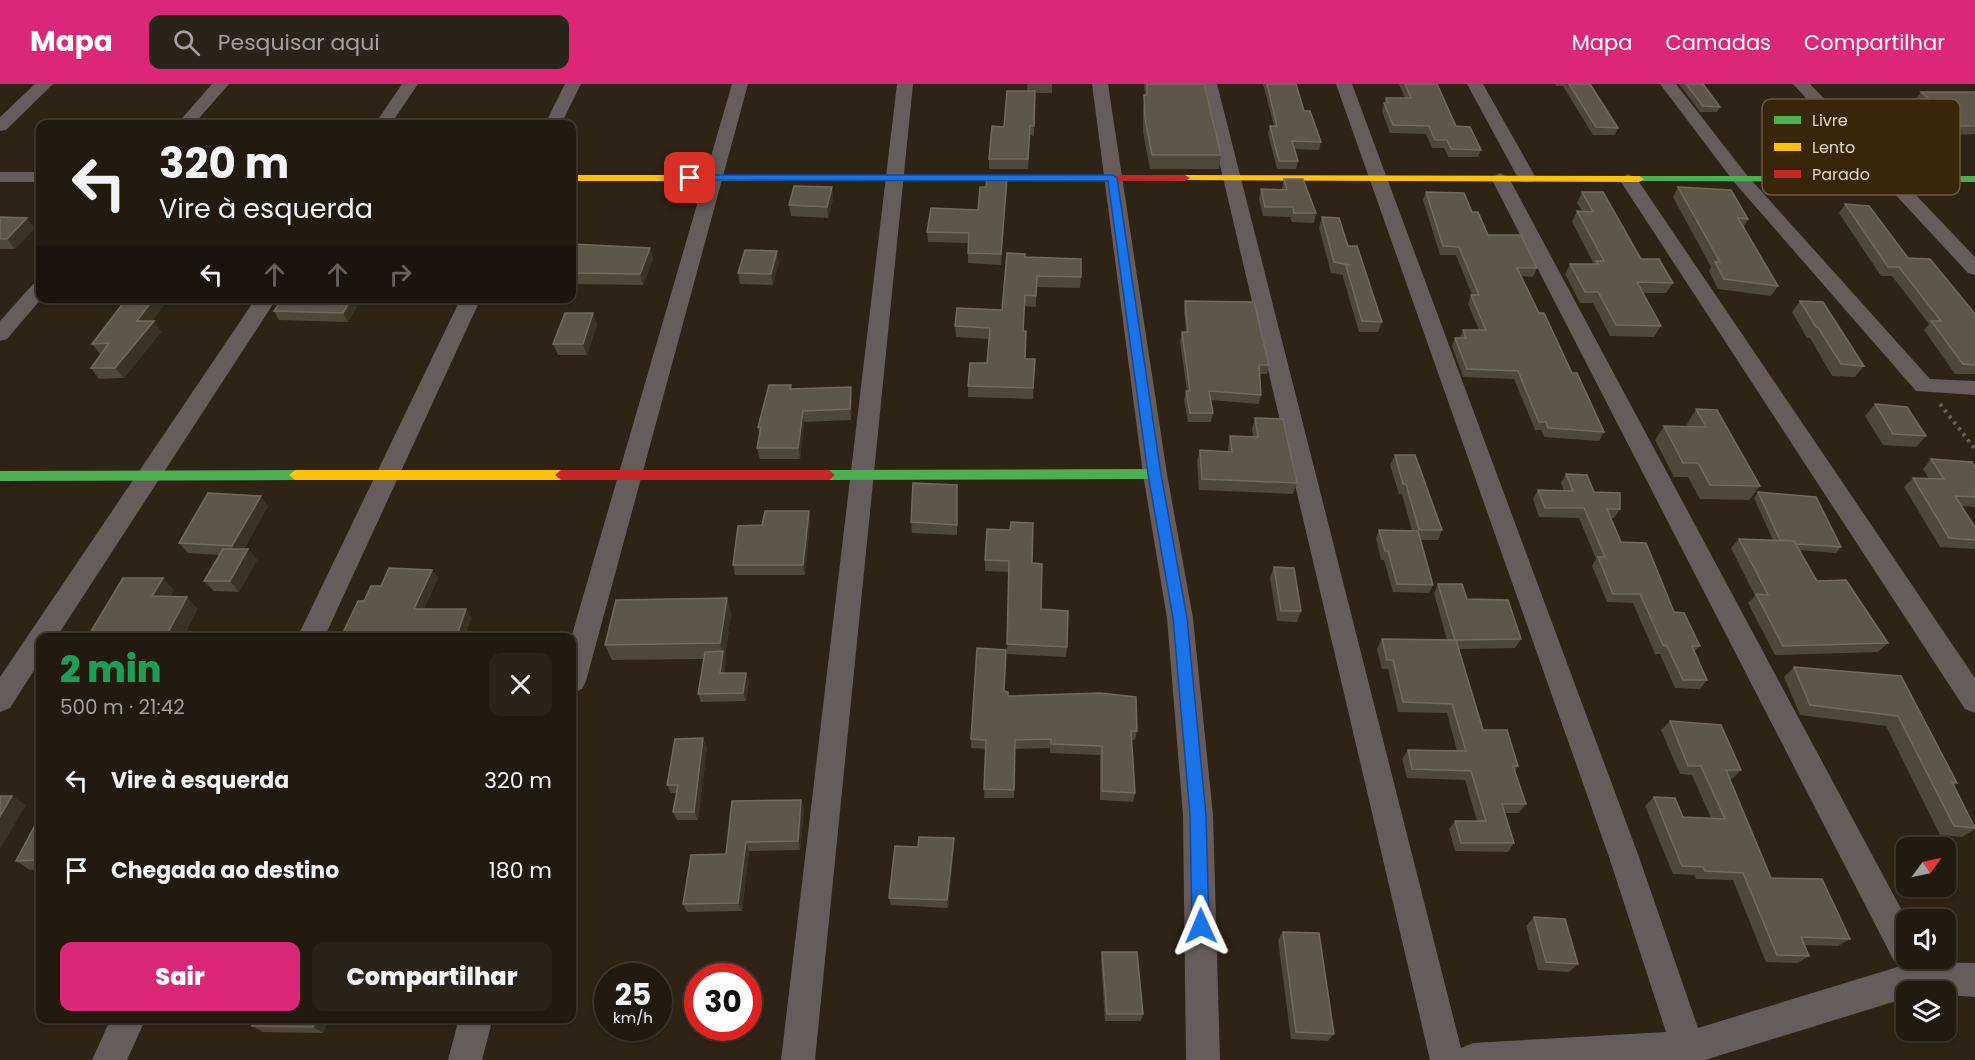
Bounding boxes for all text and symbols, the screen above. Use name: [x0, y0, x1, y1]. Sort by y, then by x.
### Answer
search box: [149, 15, 569, 69]
text: Mapa: [30, 22, 113, 61]
icon: search: [170, 26, 203, 59]
text: Pesquisar aqui: [218, 27, 380, 58]
text: Mapa: [1572, 28, 1632, 57]
text: Camadas: [1665, 28, 1771, 57]
text: Compartilhar: [1804, 28, 1945, 57]
legend: [1762, 99, 1960, 195]
text: Livre: [1812, 109, 1848, 132]
text: 320 m: [159, 134, 289, 193]
text: Lento: [1812, 136, 1855, 159]
icon: left: [60, 144, 138, 222]
pin: [664, 152, 715, 203]
icon: arrive: [673, 161, 706, 194]
text: Parado: [1812, 163, 1870, 186]
text: Vire à esquerda: [159, 190, 373, 227]
icon: left: [195, 258, 228, 291]
icon: ahead: [258, 258, 291, 291]
icon: ahead: [321, 258, 354, 291]
icon: right: [384, 258, 417, 291]
text: 2 min: [60, 644, 162, 695]
button: close: [489, 653, 552, 716]
text: 500 m · 21:42: [60, 693, 185, 721]
icon: left: [60, 764, 93, 797]
text: Vire à esquerda: [111, 765, 289, 796]
text: 320 m: [484, 765, 552, 796]
north arrow: [1896, 837, 1956, 897]
map controls: [1896, 837, 1956, 1041]
icon: arrive: [60, 854, 93, 887]
text: Chegada ao destino: [111, 855, 339, 886]
text: 180 m: [489, 855, 552, 886]
position arrow: [1169, 894, 1233, 958]
button: sound: [1896, 909, 1956, 969]
button: Sair: [60, 942, 300, 1011]
button: Compartilhar: [312, 942, 552, 1011]
speed limit sign: 30: [684, 963, 762, 1041]
text: 25: [615, 973, 651, 1016]
button: layers: [1896, 981, 1956, 1041]
text: km/h: [613, 1007, 653, 1028]

